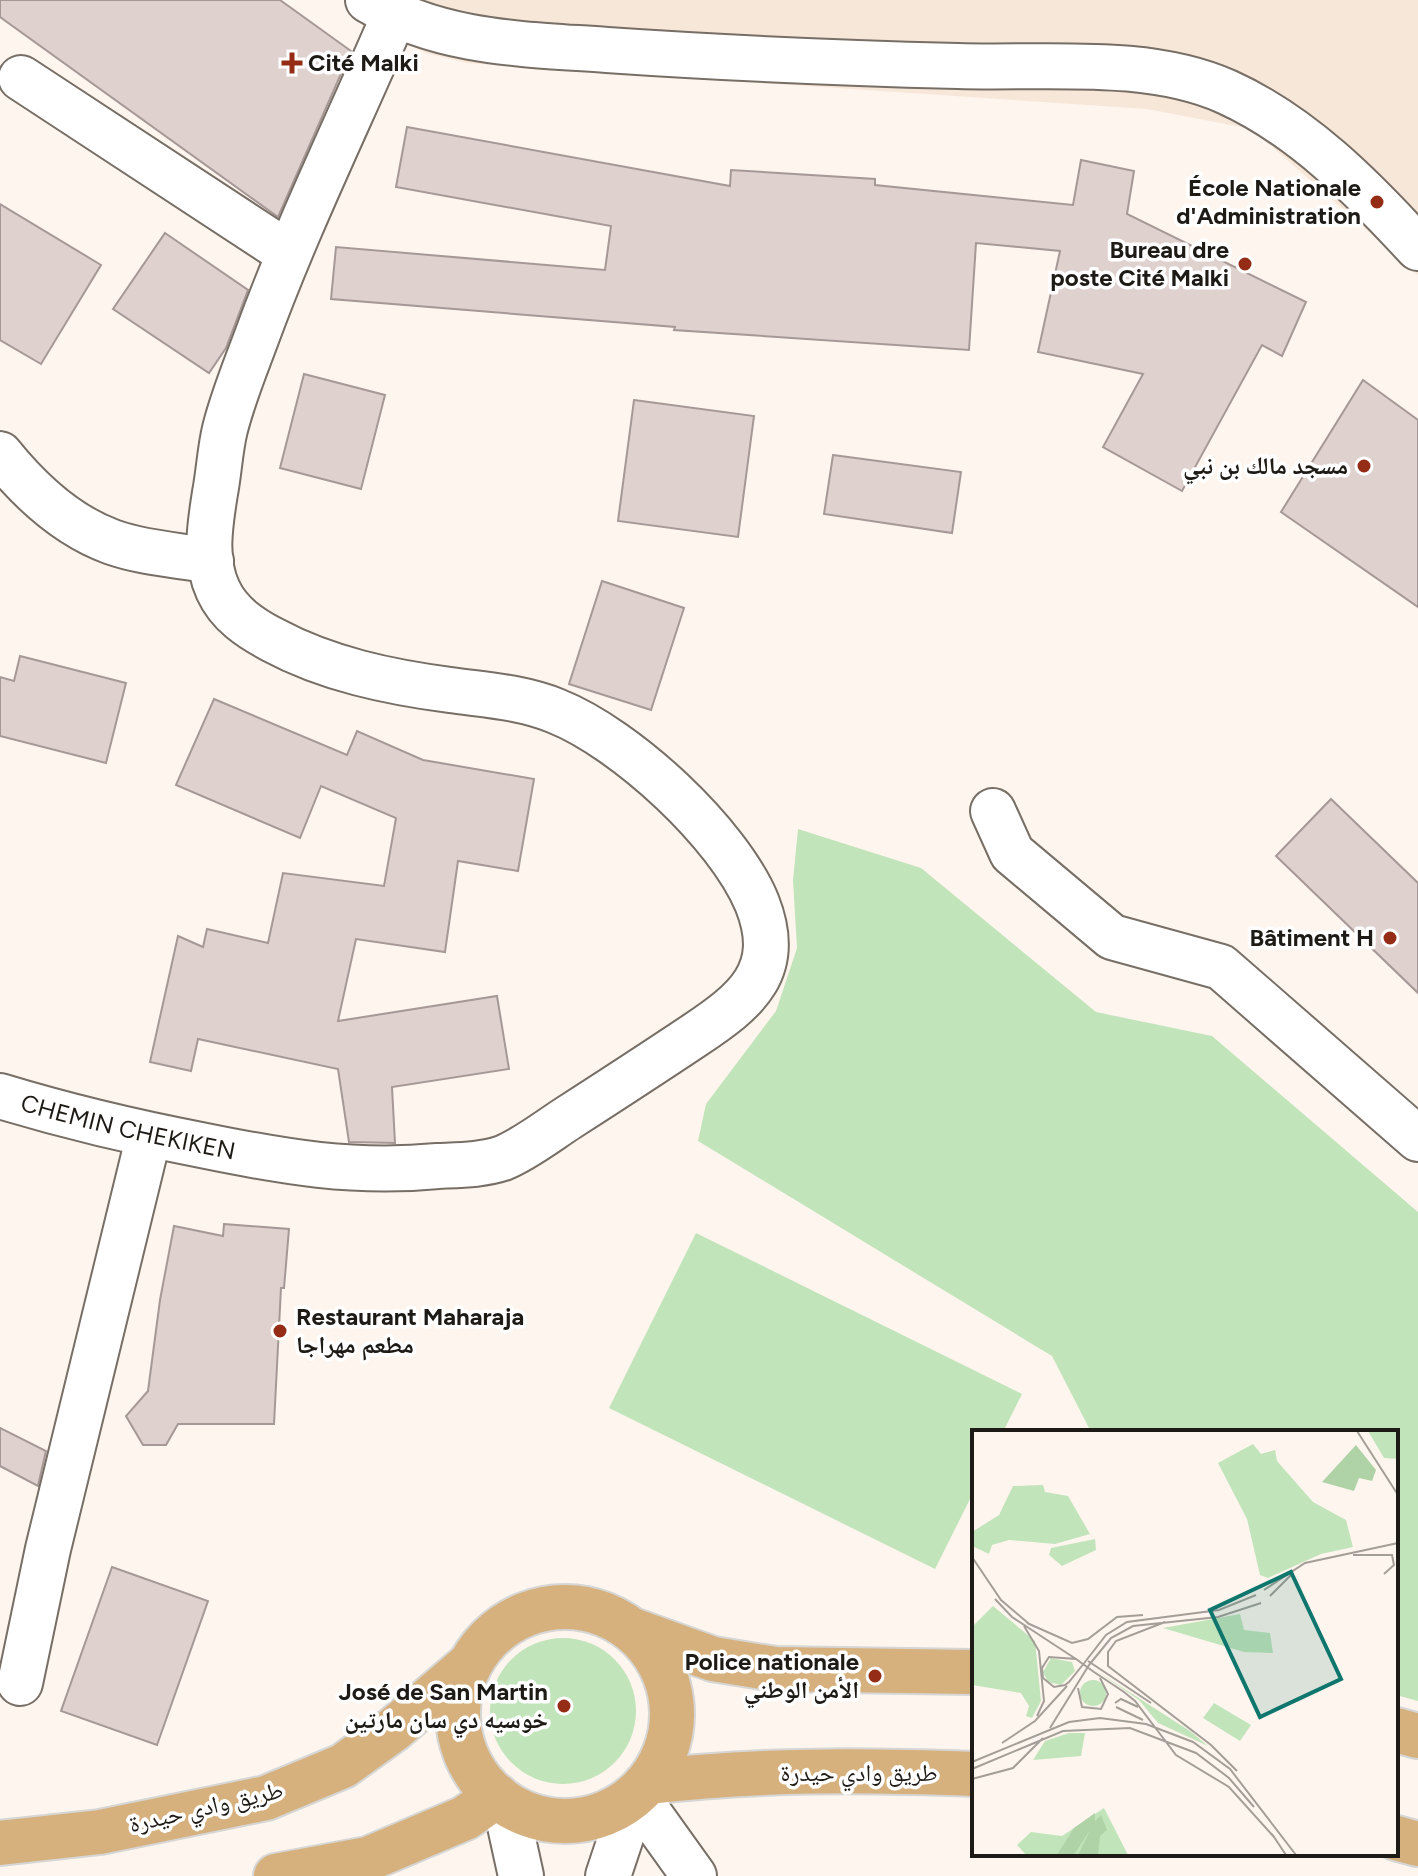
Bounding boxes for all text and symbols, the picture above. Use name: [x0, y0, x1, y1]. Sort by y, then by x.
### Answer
place label: Cité Malki: [308, 48, 419, 77]
marker: Cité Malki: [283, 54, 301, 72]
place label: École Nationale d'Administration: [1176, 173, 1361, 230]
marker: École Nationale d'Administration: [1368, 193, 1386, 211]
place label: Bureau dre poste Cité Malki: [1050, 235, 1229, 292]
marker: Bureau dre poste Cité Malki: [1236, 255, 1254, 273]
place label: مسجد مالك بن نبي: [1183, 451, 1348, 485]
marker: مسجد مالك بن نبي: [1355, 457, 1373, 475]
place label: Bâtiment H: [1249, 923, 1374, 952]
marker: Bâtiment H: [1381, 929, 1399, 947]
street label: CHEMIN CHEKIKEN: [18, 1088, 238, 1166]
place label: Restaurant Maharaja مطعم مهراجا: [296, 1302, 524, 1361]
marker: Restaurant Maharaja مطعم مهراجا: [271, 1322, 289, 1340]
inset map: [972, 1430, 1398, 1856]
place label: Police nationale الأمن الوطني: [685, 1647, 859, 1709]
marker: Police nationale الأمن الوطني: [866, 1667, 884, 1685]
place label: José de San Martin خوسيه دي سان مارتين: [339, 1677, 548, 1739]
marker: José de San Martin خوسيه دي سان مارتين: [555, 1697, 573, 1715]
street label: طريق وادي حيدرة: [780, 1758, 938, 1792]
street label: طريق وادي حيدرة: [126, 1775, 287, 1843]

